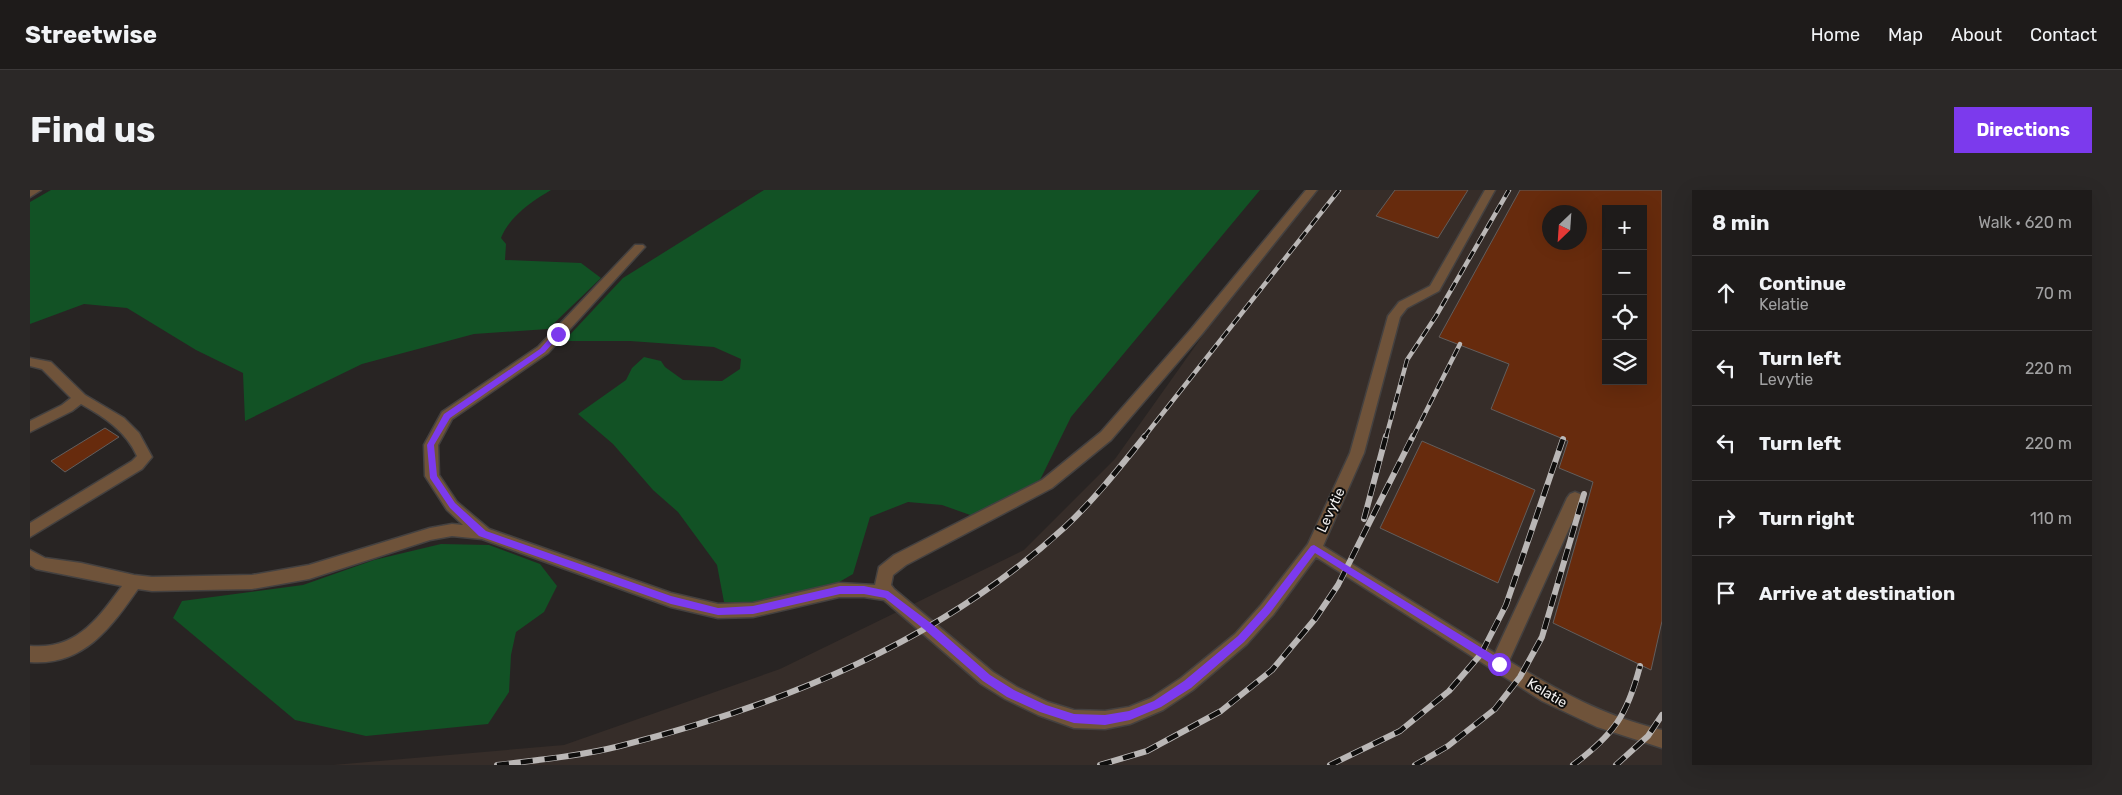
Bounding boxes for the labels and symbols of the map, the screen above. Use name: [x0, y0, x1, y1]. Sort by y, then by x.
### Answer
north arrow: [1542, 205, 1587, 250]
route end: [547, 323, 570, 346]
street label: Levytie: [1313, 485, 1349, 535]
route start: [1488, 653, 1511, 676]
street label: Kelatie: [1524, 674, 1570, 712]

